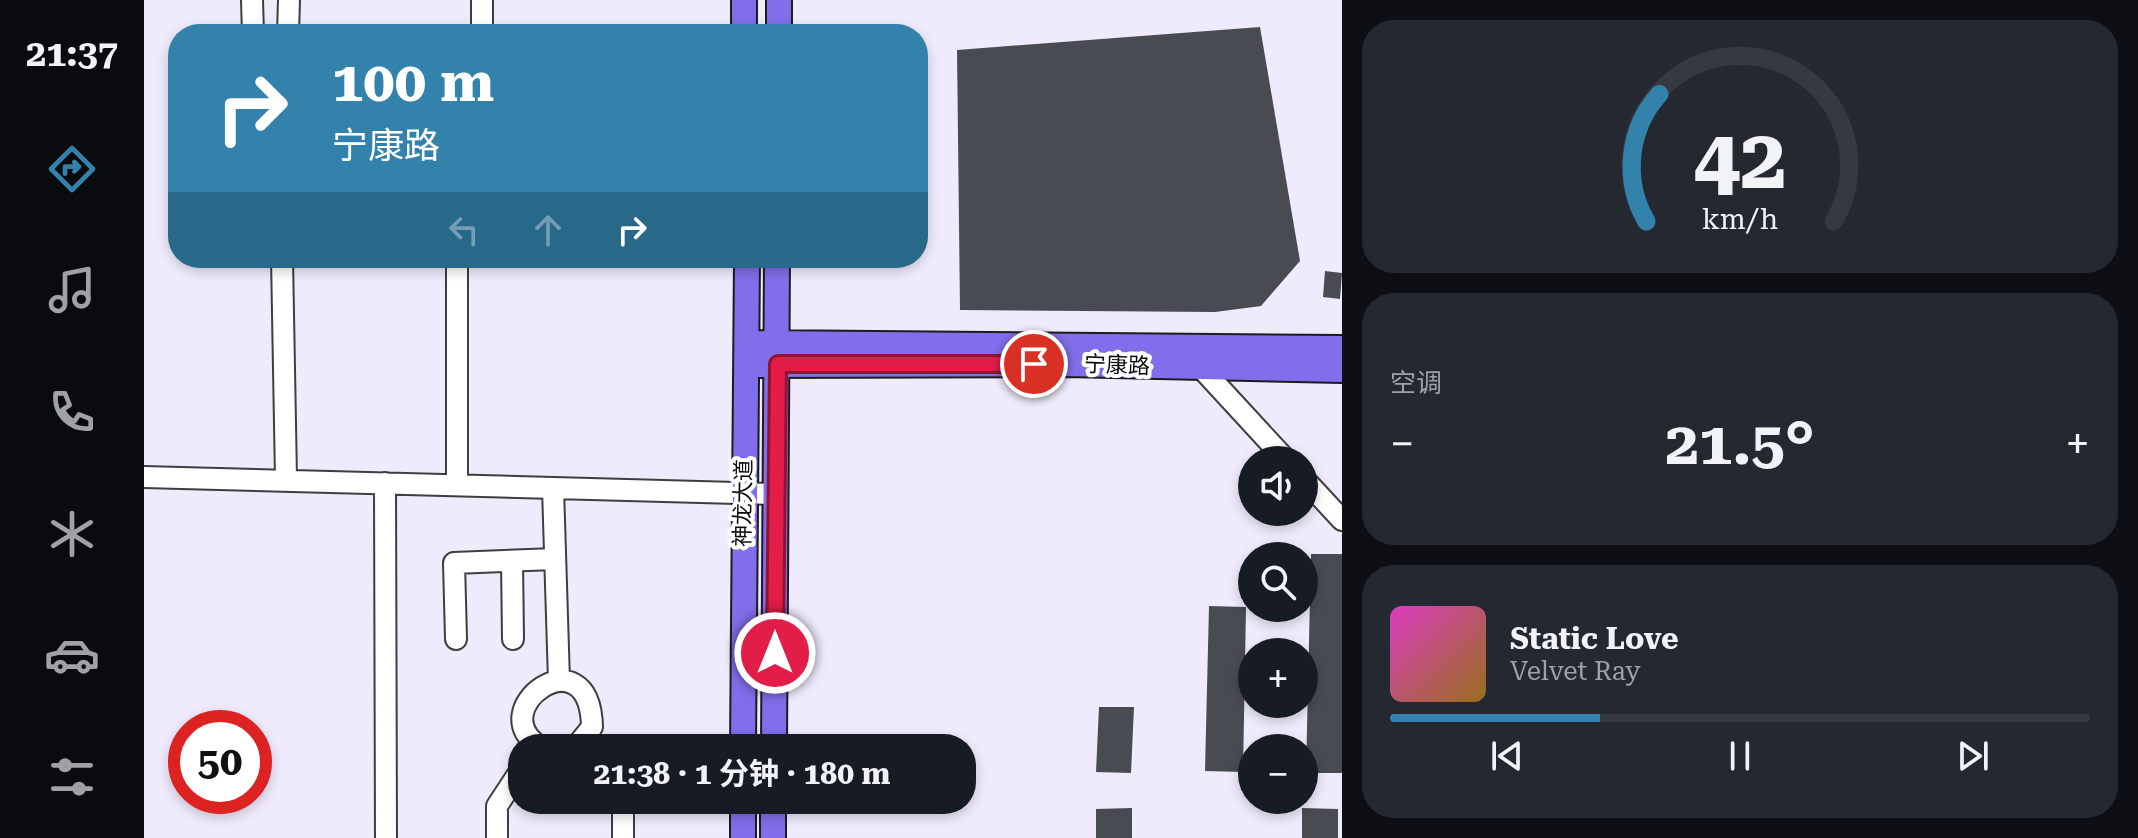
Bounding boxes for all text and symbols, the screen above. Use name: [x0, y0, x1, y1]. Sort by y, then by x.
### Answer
text: 21:37: [26, 33, 118, 75]
text: 100 m: [332, 49, 494, 115]
icon: right: [200, 56, 304, 160]
text: 42: [1693, 111, 1787, 208]
text: 宁康路: [332, 125, 440, 167]
icon: directions: [44, 141, 100, 197]
text: km/h: [1702, 203, 1778, 237]
icon: left: [442, 208, 486, 252]
icon: ahead: [526, 208, 570, 252]
icon: right: [610, 208, 654, 252]
icon: music: [44, 262, 100, 318]
pin: [1000, 330, 1068, 398]
icon: arrive: [1012, 342, 1056, 386]
street label: 宁康路: [1084, 351, 1150, 379]
text: 空调: [1390, 368, 1442, 398]
icon: phone: [44, 384, 100, 440]
text: 21.5°: [1665, 408, 1815, 479]
text: −: [1390, 418, 1415, 470]
text: +: [2065, 418, 2090, 470]
map controls: [1238, 446, 1318, 814]
button: sound: [1238, 446, 1318, 526]
street label: 神龙大道: [730, 459, 756, 547]
icon: climate: [44, 506, 100, 562]
button: search: [1238, 542, 1318, 622]
position arrow: [733, 611, 817, 695]
text: Static Love: [1510, 621, 1679, 656]
icon: car: [44, 627, 100, 683]
button: +: [1238, 638, 1318, 718]
text: Velvet Ray: [1510, 656, 1641, 686]
speed limit sign: 50: [168, 710, 272, 814]
button: −: [1238, 734, 1318, 814]
icon: previous: [1485, 734, 1529, 778]
icon: pause: [1718, 734, 1762, 778]
icon: next: [1951, 734, 1995, 778]
icon: filters: [44, 749, 100, 805]
text: 21:38 · 1 分钟 · 180 m: [594, 756, 890, 791]

